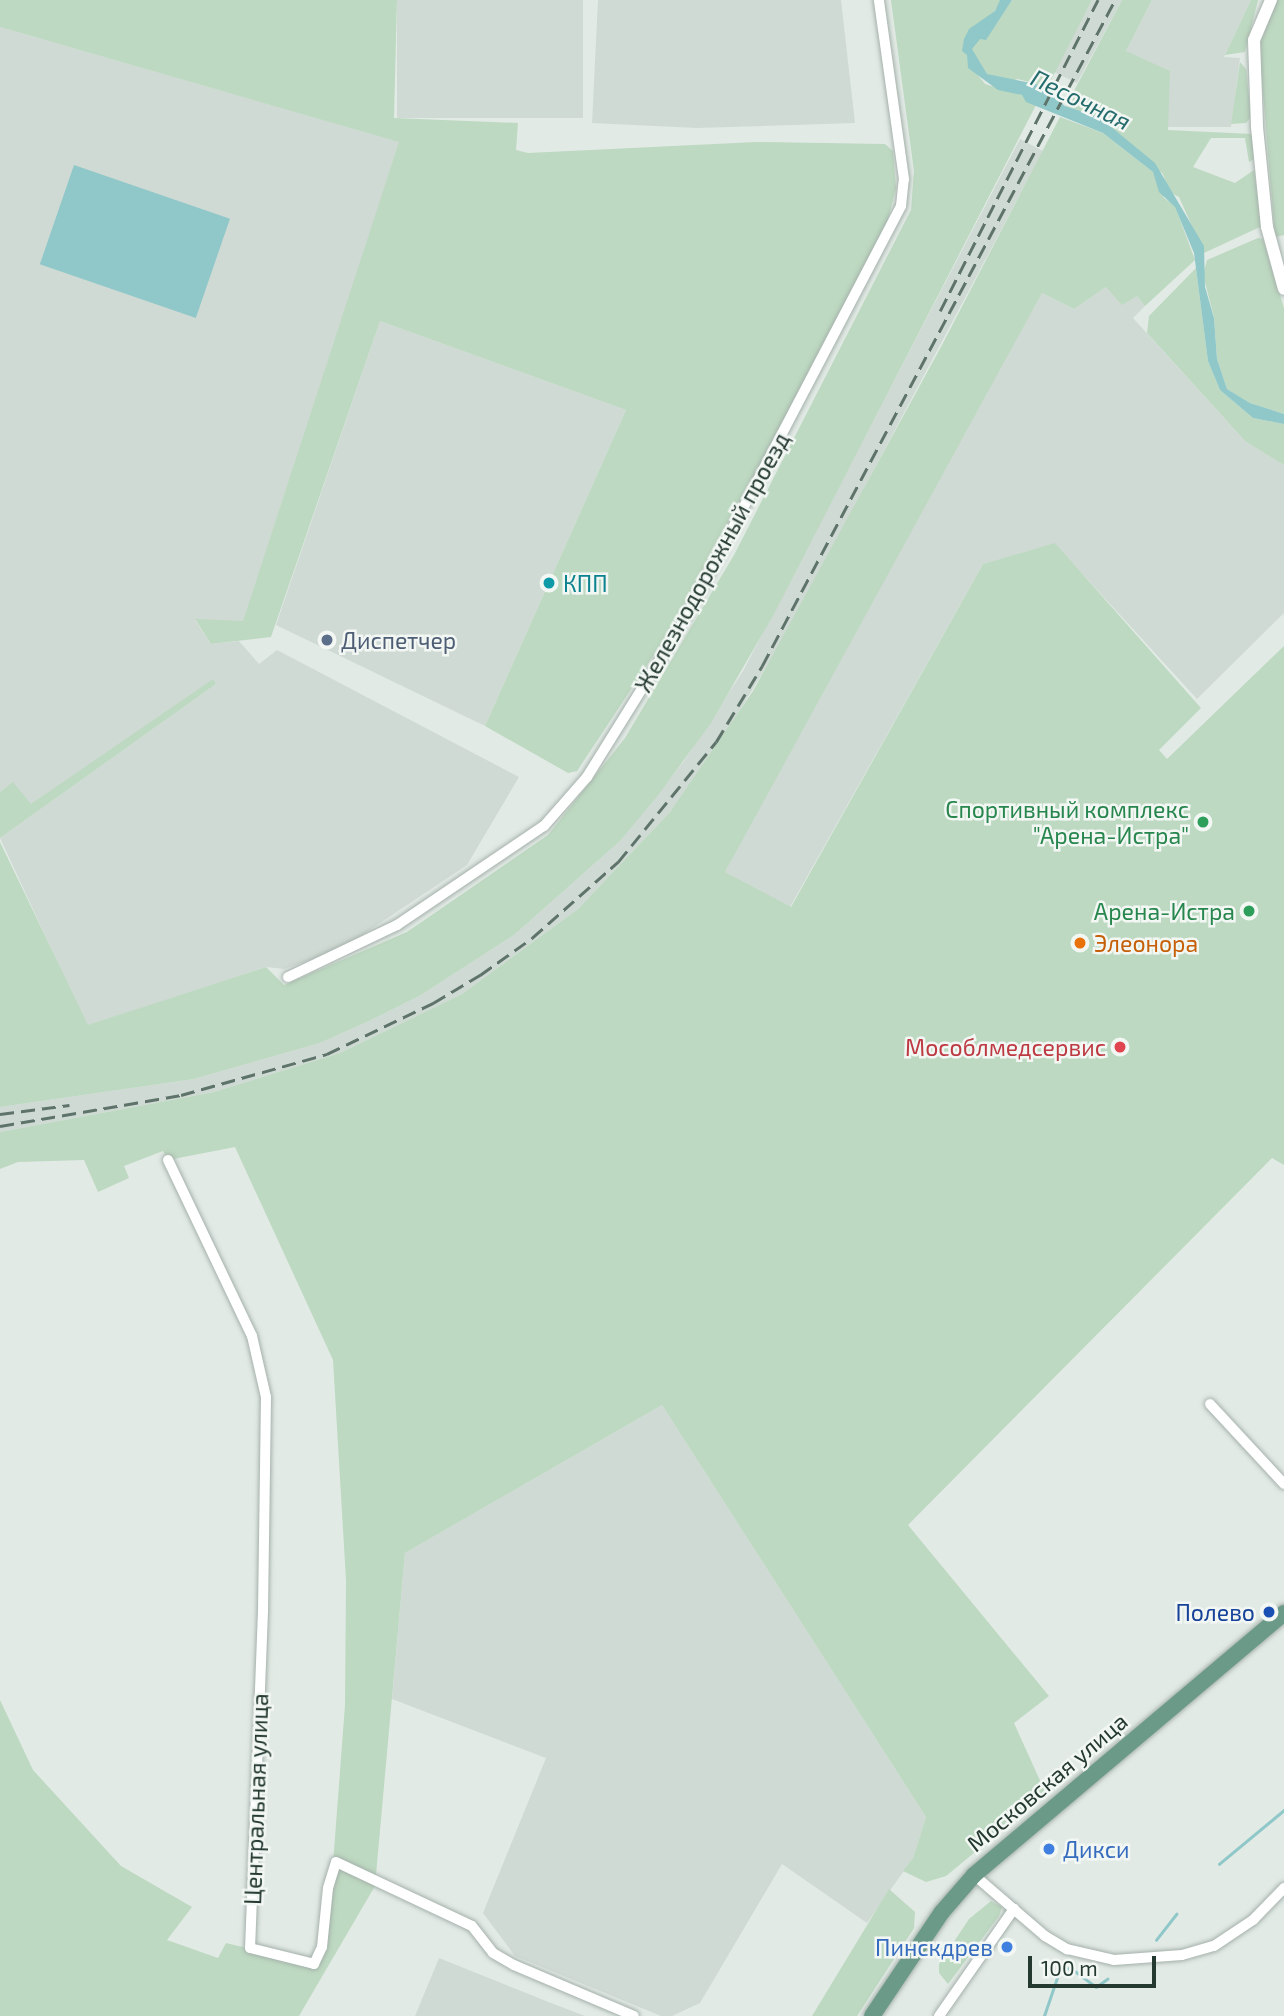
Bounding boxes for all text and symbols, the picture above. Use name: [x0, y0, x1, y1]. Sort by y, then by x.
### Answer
water label: Песочная: [1026, 62, 1136, 136]
street label: Железнодорожный проезд: [629, 427, 795, 697]
place label: КПП: [563, 569, 608, 597]
marker: КПП: [541, 575, 557, 591]
place label: Диспетчер: [341, 626, 456, 654]
marker: Диспетчер: [319, 632, 335, 648]
place label: Спортивный комплекс "Арена-Истра": [945, 795, 1189, 849]
marker: Спортивный комплекс "Арена-Истра": [1195, 814, 1211, 830]
place label: Арена-Истра: [1094, 897, 1235, 925]
marker: Арена-Истра: [1241, 903, 1257, 919]
place label: Элеонора: [1094, 929, 1198, 957]
marker: Элеонора: [1072, 935, 1088, 951]
place label: Мособлмедсервис: [905, 1033, 1106, 1061]
marker: Мособлмедсервис: [1112, 1039, 1128, 1055]
place label: Полево: [1175, 1598, 1255, 1626]
marker: Полево: [1261, 1604, 1277, 1620]
street label: Центральная улица: [239, 1693, 273, 1905]
street label: Московская улица: [961, 1707, 1133, 1857]
place label: Дикси: [1063, 1835, 1129, 1863]
marker: Дикси: [1041, 1841, 1057, 1857]
place label: Пинскдрев: [875, 1933, 993, 1961]
marker: Пинскдрев: [999, 1939, 1015, 1955]
scale bar: [1032, 1942, 1160, 1986]
text: 100 m: [1041, 1955, 1098, 1980]

